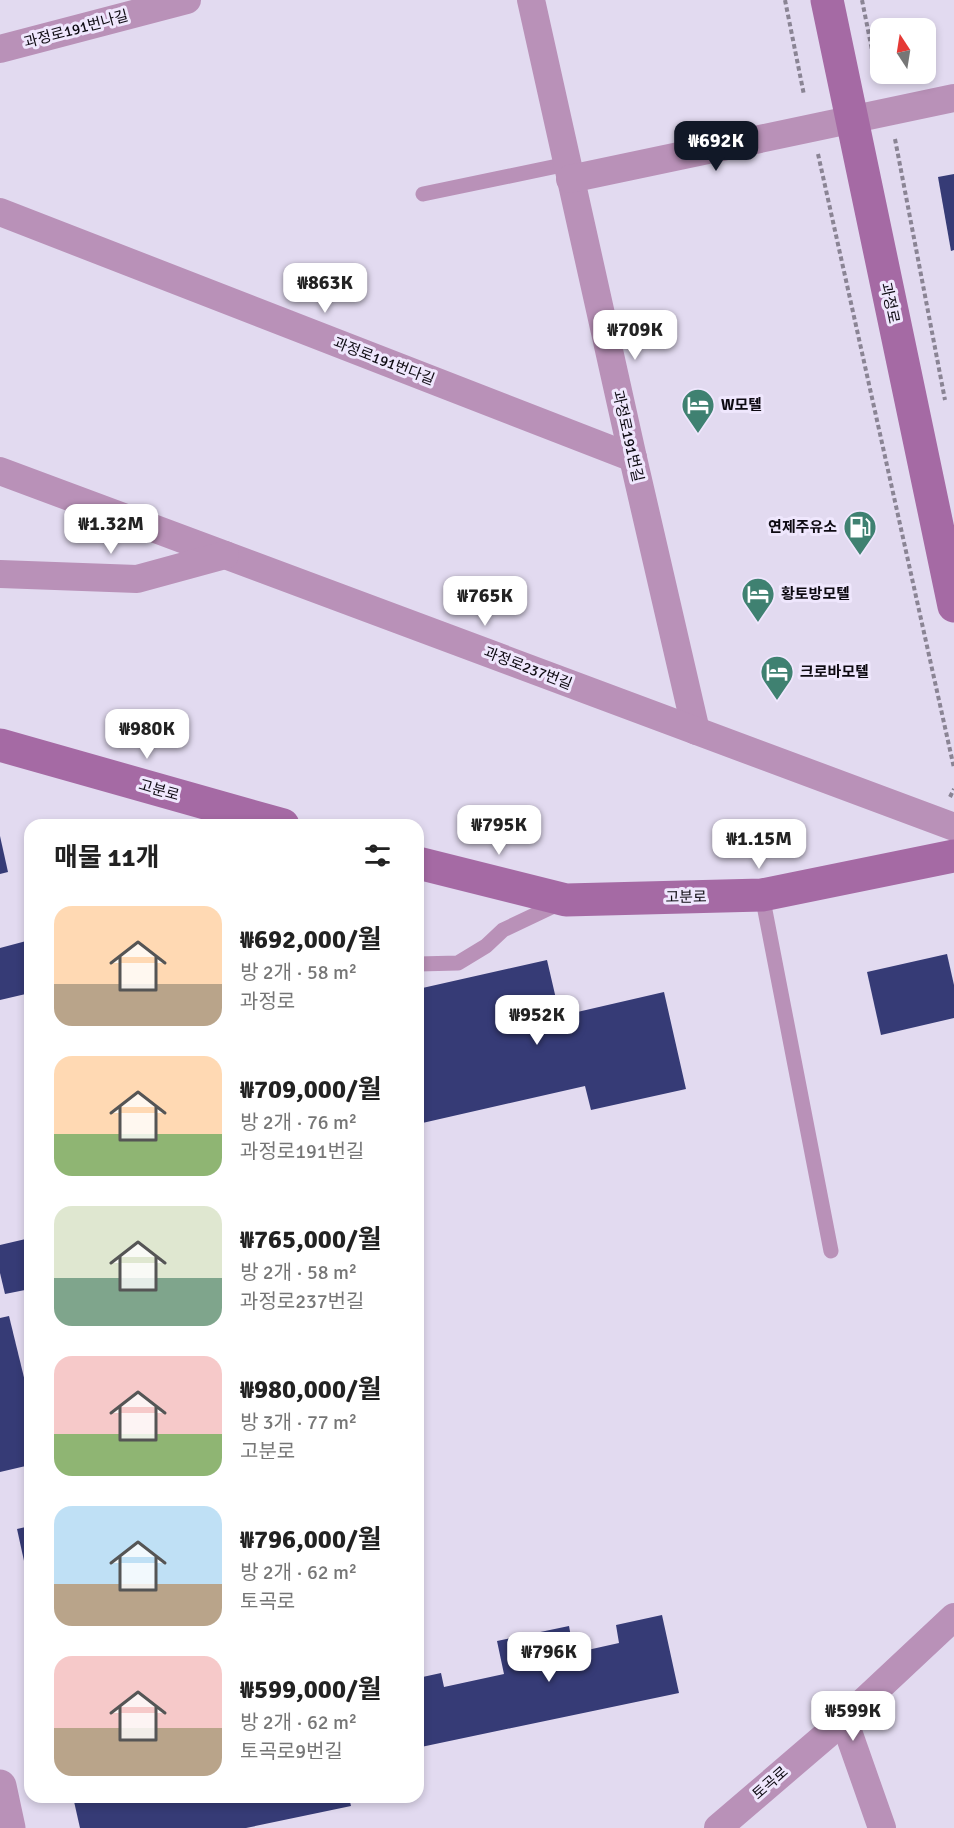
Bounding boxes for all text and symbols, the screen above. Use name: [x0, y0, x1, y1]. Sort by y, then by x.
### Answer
street label: 과정로191번나길: [22, 6, 130, 52]
north arrow: [870, 18, 936, 84]
map controls: [870, 18, 936, 84]
pin: ₩692K: [674, 121, 758, 172]
text: ₩692K: [688, 128, 744, 153]
pin: ₩863K: [283, 263, 367, 314]
text: ₩863K: [297, 270, 353, 295]
street label: 과정로: [877, 281, 903, 325]
pin: ₩709K: [593, 310, 677, 361]
text: ₩709K: [607, 317, 663, 342]
street label: 과정로191번다길: [331, 333, 437, 389]
hotel icon: W모텔: [680, 387, 716, 434]
street label: 과정로191번길: [609, 389, 647, 483]
place label: W모텔: [721, 396, 762, 414]
pin: ₩1.32M: [62, 504, 160, 555]
fuel station icon: 연제주유소: [842, 509, 878, 556]
text: ₩1.32M: [78, 511, 144, 536]
place label: 연제주유소: [768, 518, 837, 536]
pin: ₩765K: [443, 576, 527, 627]
hotel icon: 황토방모텔: [740, 576, 776, 623]
text: ₩765K: [457, 583, 513, 608]
place label: 황토방모텔: [781, 585, 850, 603]
street label: 과정로237번길: [481, 643, 575, 693]
hotel icon: 크로바모텔: [759, 654, 795, 701]
place label: 크로바모텔: [800, 663, 869, 681]
pin: ₩980K: [105, 709, 189, 760]
text: ₩980K: [119, 716, 175, 741]
street label: 고분로: [137, 776, 181, 804]
pin: ₩795K: [457, 805, 541, 856]
text: ₩795K: [471, 812, 527, 837]
pin: ₩1.15M: [710, 819, 808, 870]
text: ₩1.15M: [726, 826, 792, 851]
icon: filters: [361, 839, 394, 872]
text: 매물 11개: [54, 842, 160, 874]
street label: 고분로: [665, 888, 707, 906]
text: ₩692,000/월: [240, 924, 382, 956]
icon: home: [102, 930, 174, 1002]
text: 방 2개 · 58 m²: [240, 960, 357, 985]
text: 과정로: [240, 989, 295, 1014]
pin: ₩952K: [495, 995, 579, 1046]
text: ₩952K: [509, 1002, 565, 1027]
text: ₩709,000/월: [240, 1074, 382, 1106]
icon: home: [102, 1080, 174, 1152]
text: 방 2개 · 76 m²: [240, 1110, 357, 1135]
text: 과정로191번길: [240, 1139, 364, 1164]
text: ₩765,000/월: [240, 1224, 382, 1256]
icon: home: [102, 1230, 174, 1302]
text: 방 2개 · 58 m²: [240, 1260, 357, 1285]
text: 과정로237번길: [240, 1289, 364, 1314]
text: ₩980,000/월: [240, 1374, 382, 1406]
icon: home: [102, 1380, 174, 1452]
text: 방 3개 · 77 m²: [240, 1410, 357, 1435]
text: 고분로: [240, 1439, 295, 1464]
text: ₩796,000/월: [240, 1524, 382, 1556]
icon: home: [102, 1530, 174, 1602]
text: 방 2개 · 62 m²: [240, 1560, 357, 1585]
text: 토곡로: [240, 1589, 295, 1614]
pin: ₩796K: [507, 1632, 591, 1683]
text: ₩796K: [521, 1639, 577, 1664]
text: ₩599,000/월: [240, 1674, 382, 1706]
icon: home: [102, 1680, 174, 1752]
pin: ₩599K: [811, 1691, 895, 1742]
text: ₩599K: [825, 1698, 881, 1723]
text: 방 2개 · 62 m²: [240, 1710, 357, 1735]
text: 토곡로9번길: [240, 1739, 343, 1764]
street label: 토곡로: [748, 1763, 792, 1803]

